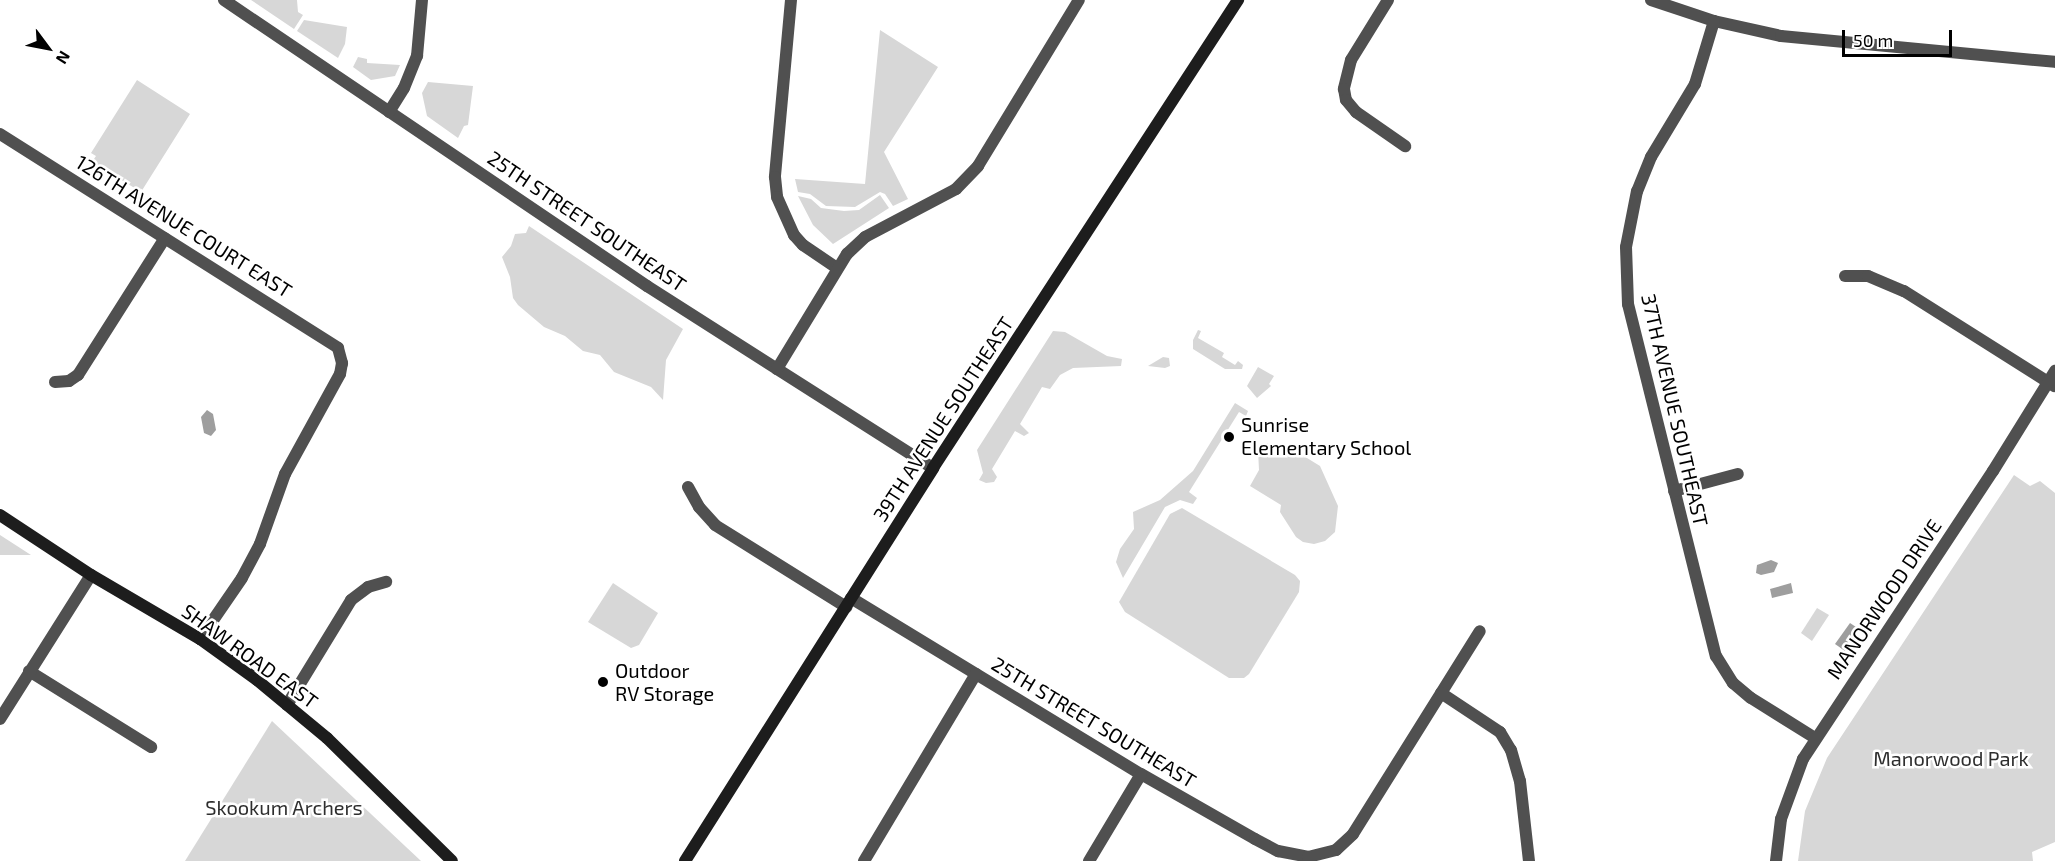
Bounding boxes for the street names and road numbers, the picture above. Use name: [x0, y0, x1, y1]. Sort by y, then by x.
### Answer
street label: 25TH STREET SOUTHEAST: [483, 146, 691, 296]
street label: 126TH AVENUE COURT EAST: [71, 149, 297, 303]
street label: 37TH AVENUE SOUTHEAST: [1636, 291, 1714, 529]
street label: 39TH AVENUE SOUTHEAST: [868, 312, 1018, 526]
street label: MANORWOOD DRIVE: [1822, 515, 1946, 683]
street label: SHAW ROAD EAST: [177, 599, 323, 713]
street label: 25TH STREET SOUTHEAST: [987, 651, 1201, 793]

